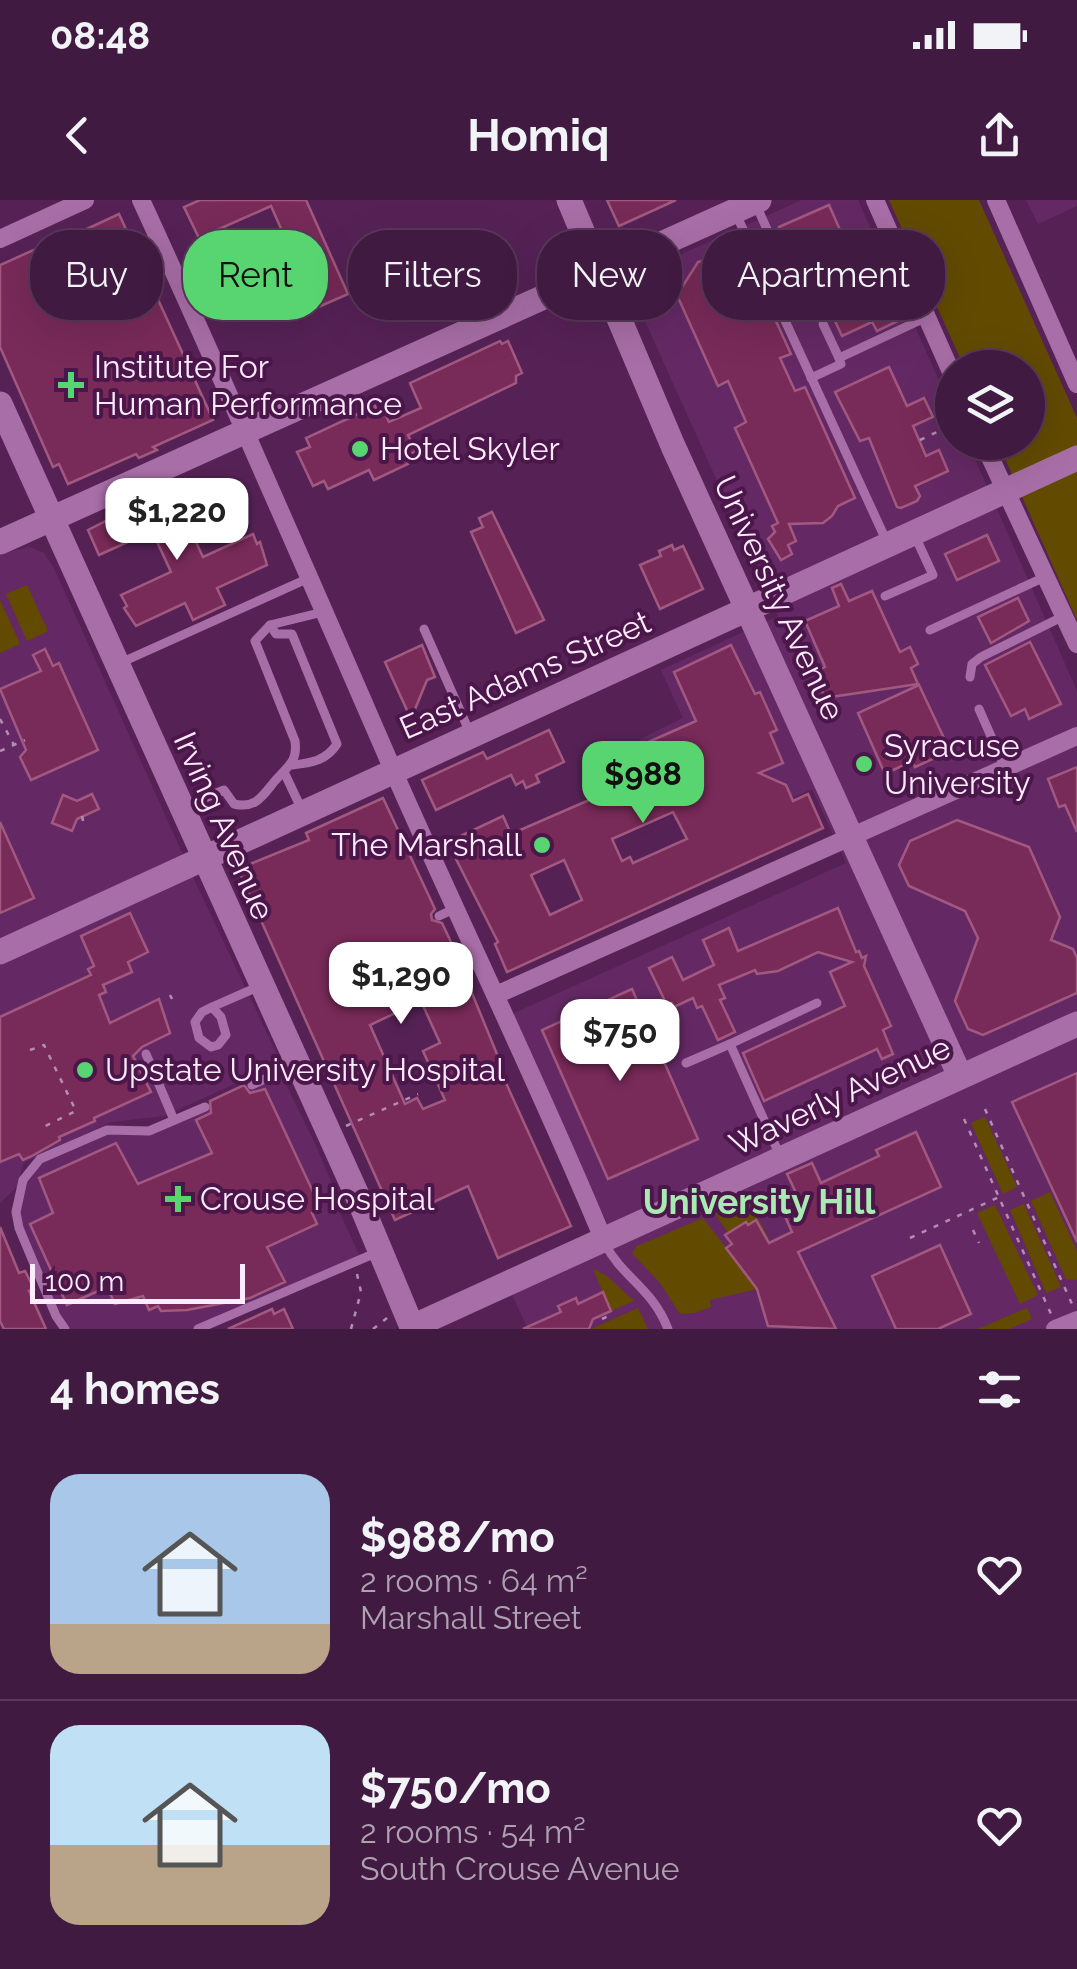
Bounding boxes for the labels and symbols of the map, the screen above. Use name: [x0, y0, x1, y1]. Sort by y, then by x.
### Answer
place label: Institute For Human Performance: [94, 348, 402, 422]
marker: Institute For Human Performance: [58, 372, 84, 398]
place label: Hotel Skyler: [380, 430, 560, 467]
marker: Hotel Skyler: [349, 438, 371, 460]
street label: University Avenue: [707, 470, 852, 726]
pin: $1,220: [96, 478, 258, 563]
street label: East Adams Street: [394, 603, 656, 746]
street label: Irving Avenue: [167, 726, 282, 925]
place label: Syracuse University: [884, 727, 1031, 801]
pin: $988: [584, 741, 702, 826]
marker: Syracuse University: [853, 753, 875, 775]
place label: The Marshall: [331, 826, 522, 863]
marker: The Marshall: [531, 834, 553, 856]
pin: $1,290: [320, 942, 482, 1027]
pin: $750: [561, 999, 679, 1084]
street label: Waverly Avenue: [724, 1028, 956, 1163]
place label: Upstate University Hospital: [105, 1051, 505, 1088]
marker: Upstate University Hospital: [74, 1059, 96, 1081]
place label: Crouse Hospital: [200, 1180, 435, 1217]
district label: University Hill: [643, 1181, 876, 1222]
marker: Crouse Hospital: [165, 1186, 191, 1212]
scale bar: [30, 1259, 245, 1304]

